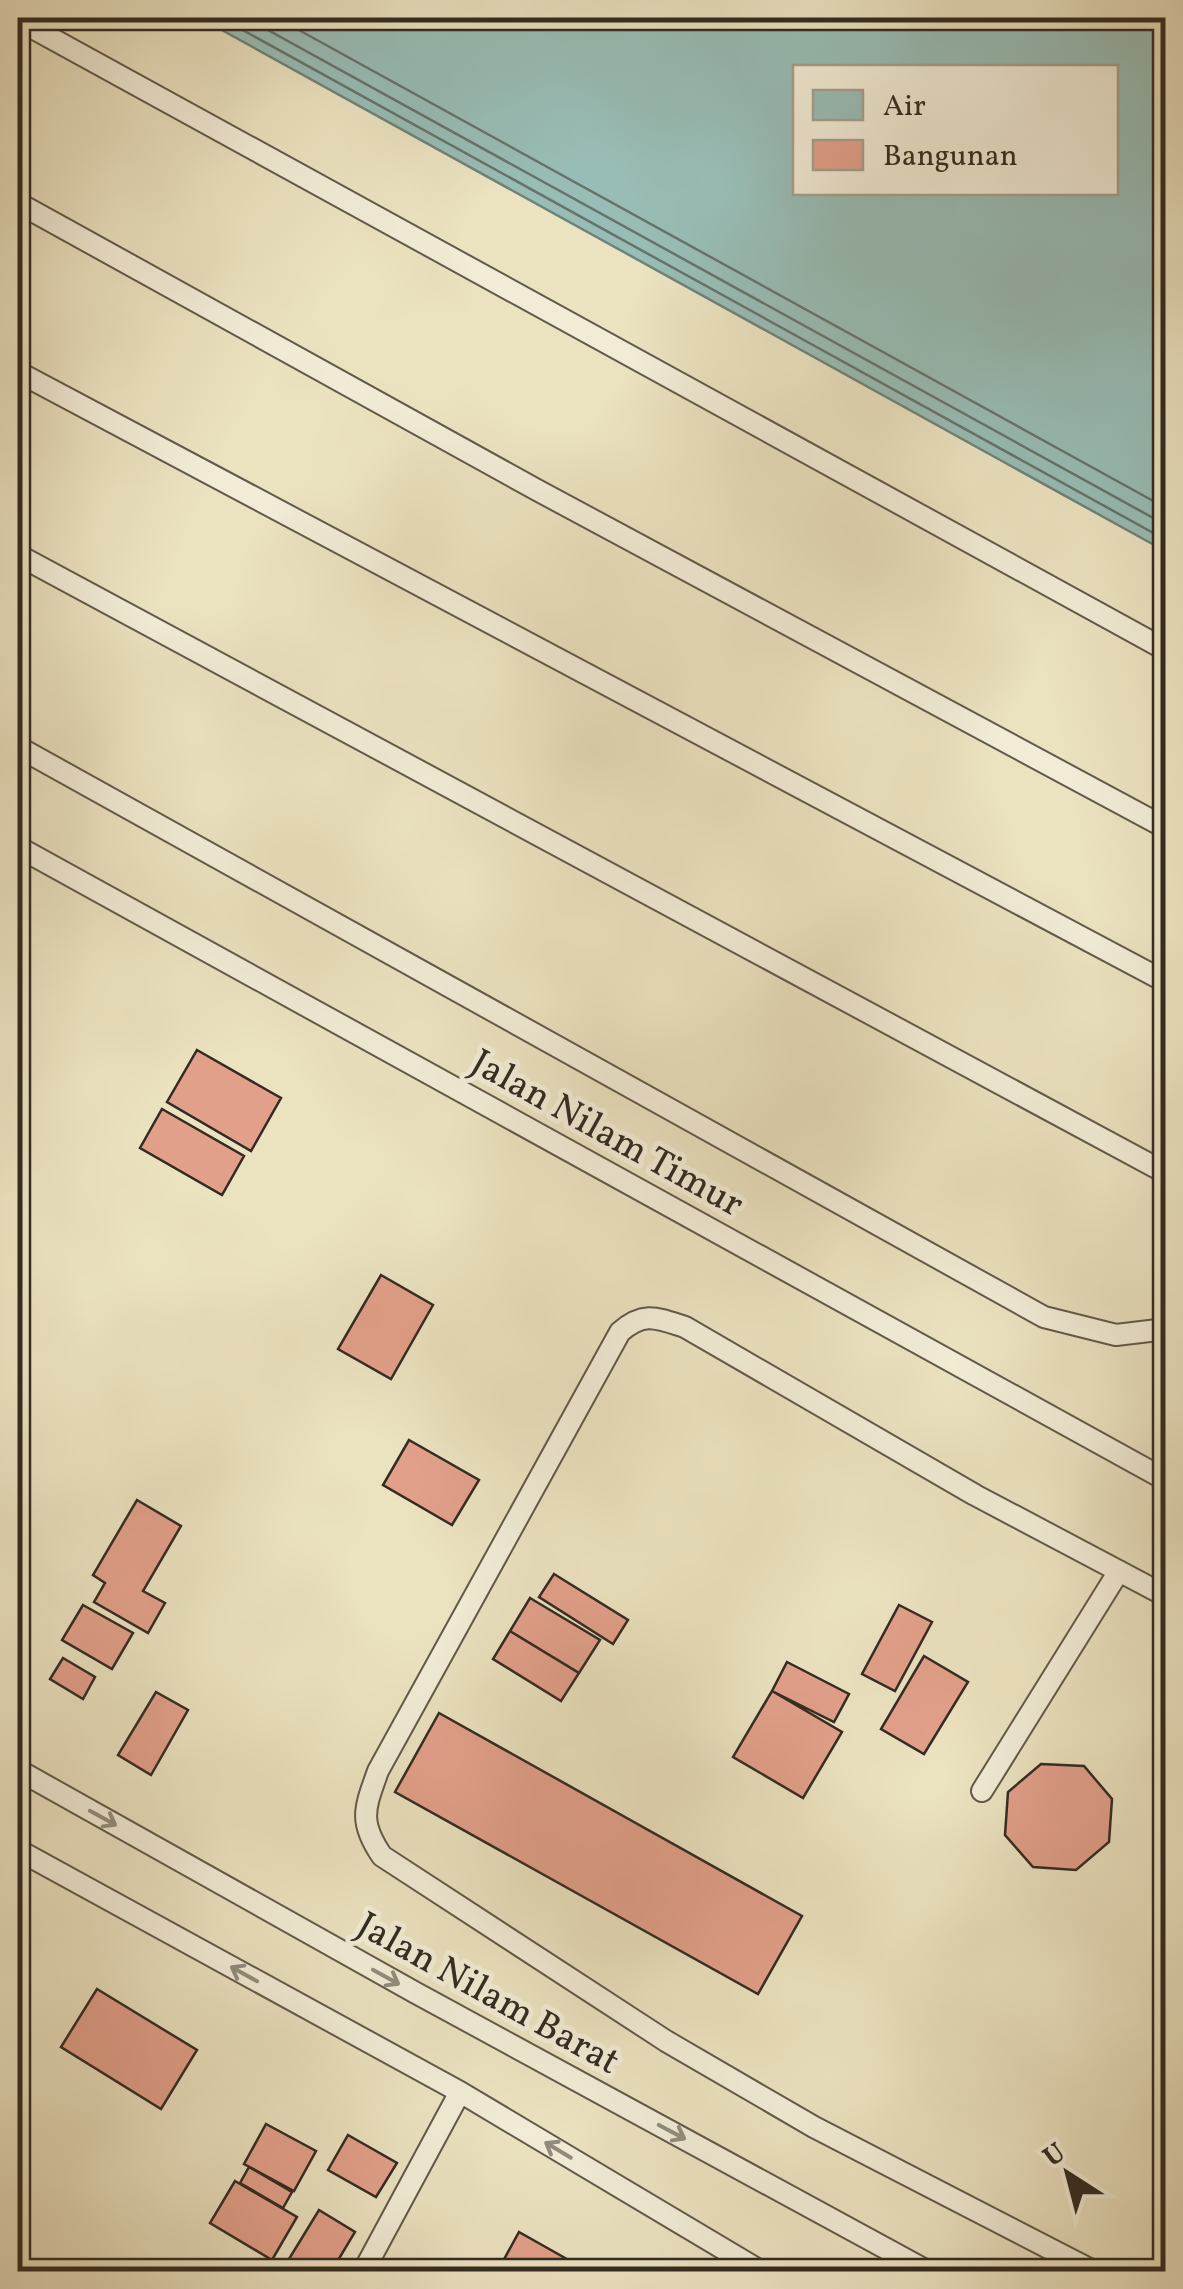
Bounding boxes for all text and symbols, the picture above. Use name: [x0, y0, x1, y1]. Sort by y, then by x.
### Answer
legend: [793, 65, 1118, 195]
text: Air: [883, 86, 926, 128]
text: Bangunan: [883, 136, 1018, 178]
street label: Jalan Nilam Timur: [460, 1038, 752, 1232]
one-way arrow: [87, 1809, 117, 1829]
street label: Jalan Nilam Barat: [346, 1901, 628, 2089]
one-way arrow: [230, 1964, 259, 1983]
one-way arrow: [371, 1967, 400, 1987]
one-way arrow: [656, 2123, 686, 2142]
north arrow: [1018, 2124, 1118, 2224]
text: U: [1036, 2134, 1074, 2177]
one-way arrow: [544, 2140, 573, 2160]

